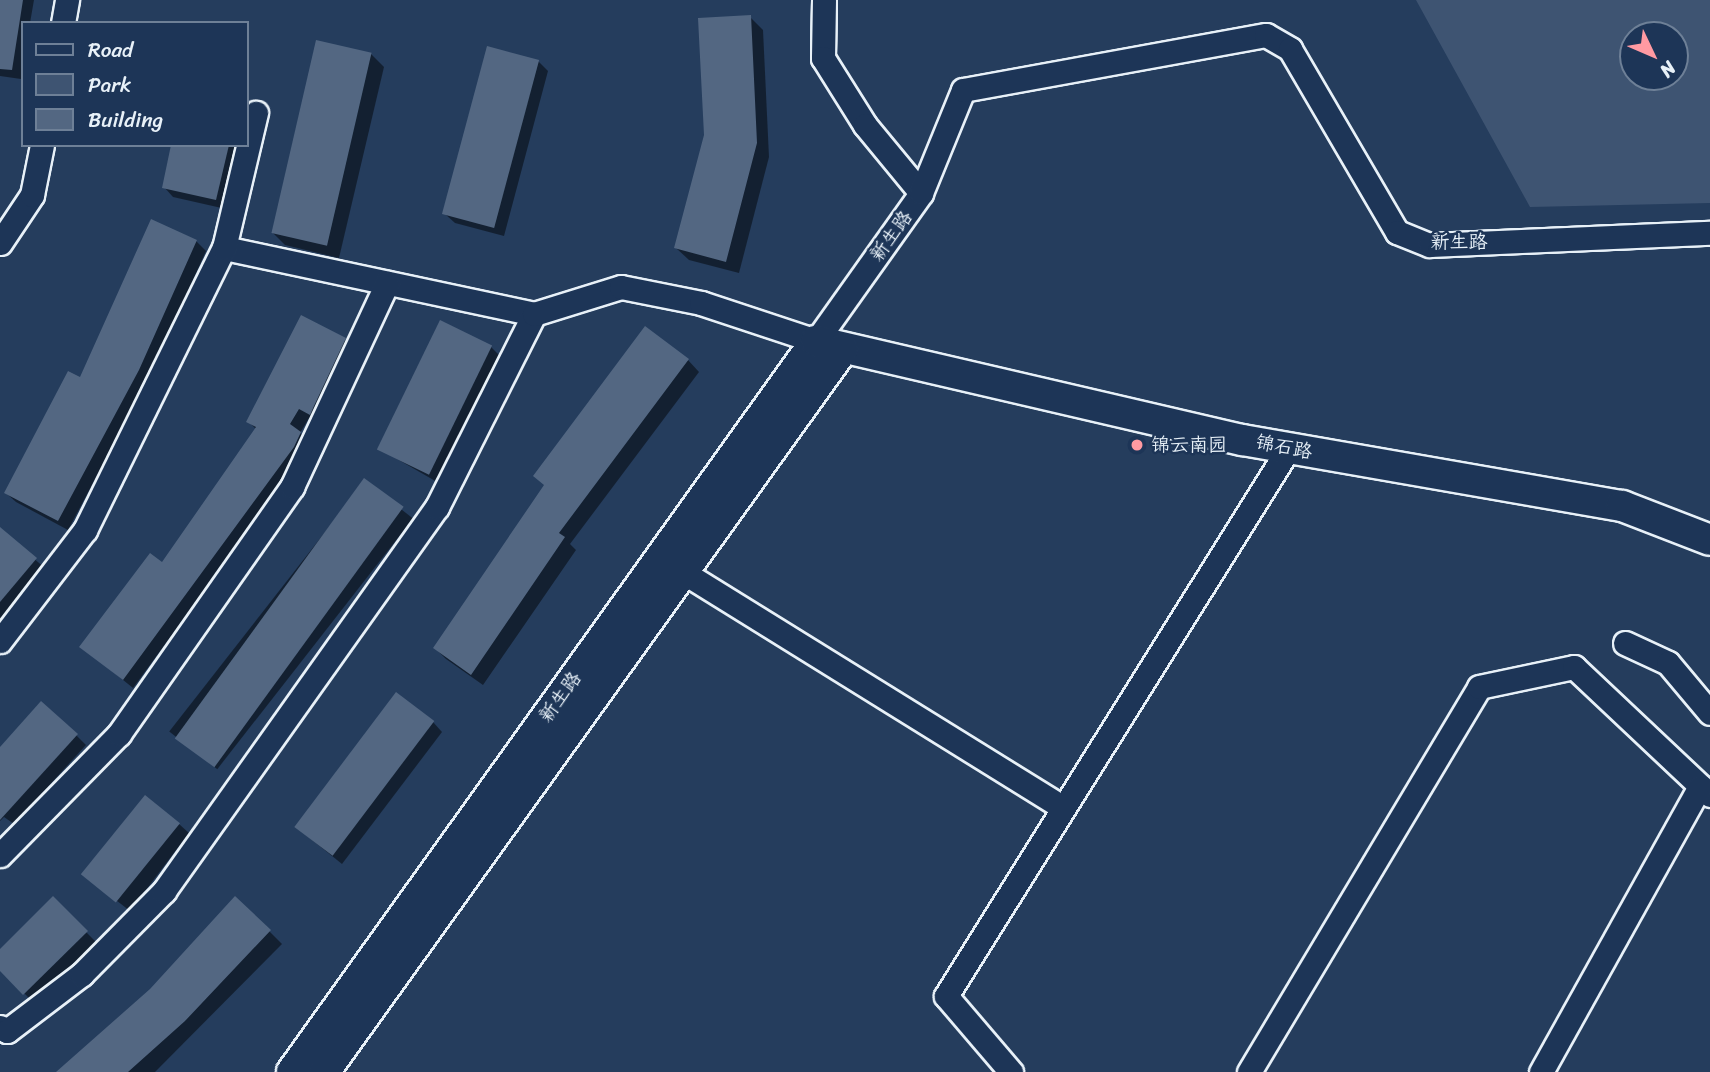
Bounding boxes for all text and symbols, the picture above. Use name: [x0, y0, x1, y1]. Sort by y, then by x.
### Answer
legend: [21, 21, 248, 147]
north arrow: [1619, 21, 1689, 91]
text: Road: [88, 31, 133, 69]
text: N: [1652, 53, 1684, 86]
text: Park: [88, 66, 131, 104]
text: Building: [88, 101, 163, 139]
street label: 新生路: [865, 206, 917, 266]
street label: 新生路: [1431, 231, 1487, 253]
street label: 锦石路: [1254, 430, 1314, 464]
place label: 锦云南园: [1151, 434, 1227, 456]
marker: 锦云南园: [1129, 437, 1145, 453]
street label: 新生路: [534, 667, 586, 727]

